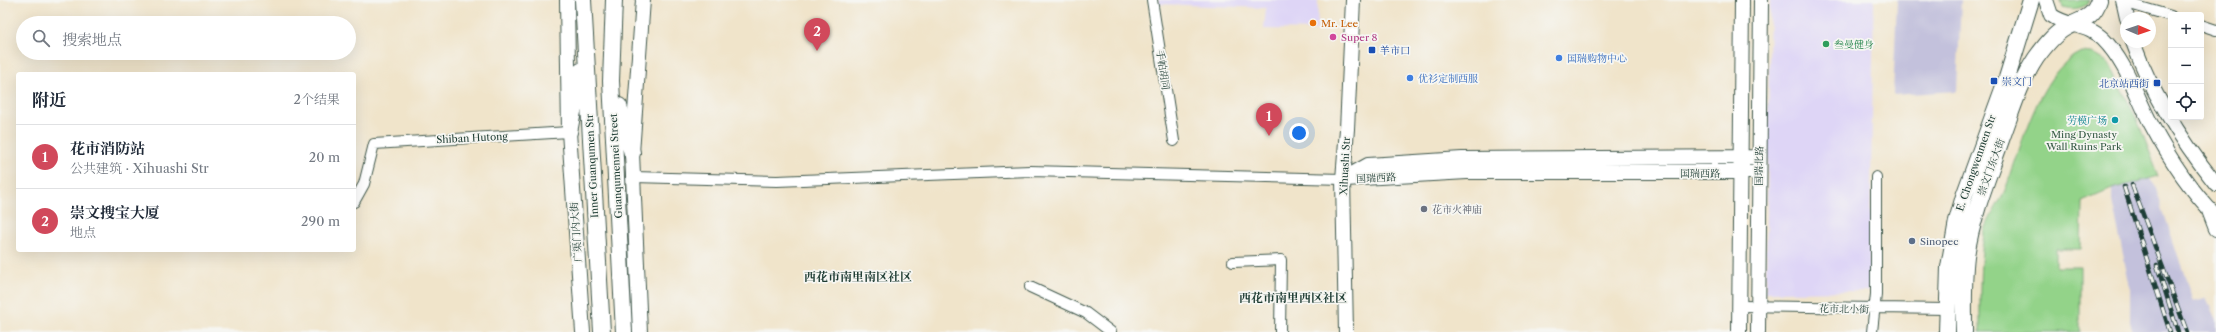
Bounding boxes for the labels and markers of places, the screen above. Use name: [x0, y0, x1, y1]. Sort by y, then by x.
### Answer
place label: Mr. Lee: [1321, 17, 1359, 30]
pin: 2: [804, 18, 830, 51]
marker: Mr. Lee: [1308, 18, 1318, 28]
place label: Super 8: [1341, 31, 1378, 44]
marker: Super 8: [1328, 32, 1338, 42]
place label: 叁曼健身: [1834, 38, 1874, 51]
marker: 叁曼健身: [1821, 39, 1831, 49]
place label: 羊市口: [1380, 44, 1410, 57]
marker: 羊市口: [1367, 45, 1377, 55]
place label: 国瑞购物中心: [1567, 52, 1627, 65]
marker: 国瑞购物中心: [1554, 53, 1564, 63]
place label: 优衫定制西服: [1418, 72, 1478, 85]
marker: 优衫定制西服: [1405, 73, 1415, 83]
place label: 崇文门: [2002, 75, 2032, 88]
marker: 崇文门: [1989, 76, 1999, 86]
place label: 北京站西街: [2099, 77, 2149, 90]
marker: 北京站西街: [2152, 78, 2162, 88]
pin: 1: [1256, 103, 1282, 136]
place label: 劳模广场: [2067, 114, 2107, 127]
marker: 劳模广场: [2110, 115, 2120, 125]
place label: 花市火神庙: [1432, 203, 1482, 216]
marker: 花市火神庙: [1419, 204, 1429, 214]
place label: Sinopec: [1920, 235, 1958, 248]
marker: Sinopec: [1907, 236, 1917, 246]

